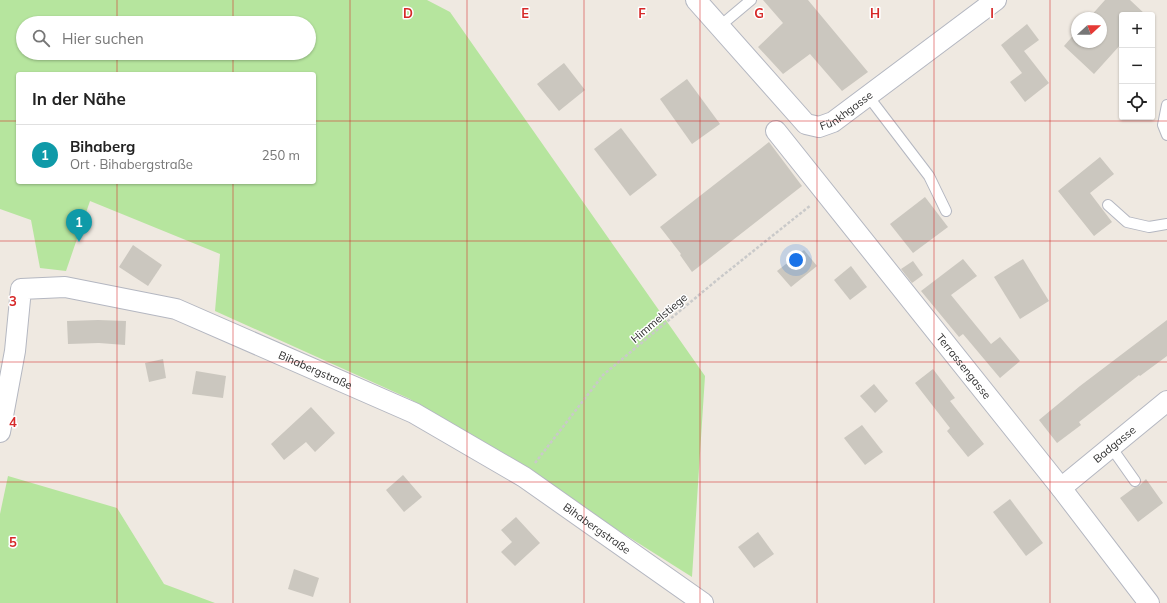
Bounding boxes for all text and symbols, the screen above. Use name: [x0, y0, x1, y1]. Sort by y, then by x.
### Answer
text: D: [403, 5, 413, 21]
text: E: [521, 5, 529, 21]
text: F: [638, 5, 646, 21]
text: G: [754, 5, 764, 21]
text: H: [870, 5, 880, 21]
text: I: [990, 5, 994, 21]
north arrow: [1071, 12, 1107, 48]
map controls: [1119, 12, 1155, 120]
button: +: [1119, 12, 1155, 48]
search box: [16, 16, 316, 60]
icon: search: [30, 27, 52, 49]
text: Hier suchen: [62, 29, 144, 48]
button: −: [1119, 48, 1155, 84]
button: locate: [1119, 84, 1155, 120]
text: In der Nähe: [32, 88, 126, 109]
street label: Fünkhgasse: [818, 88, 875, 133]
text: Bihaberg: [70, 137, 135, 156]
text: 1: [41, 147, 49, 163]
text: 250 m: [262, 147, 300, 163]
text: Ort · Bihabergstraße: [70, 156, 193, 172]
pin: 1: [66, 209, 92, 242]
your location: [786, 250, 806, 270]
street label: Himmelstiege: [628, 290, 690, 346]
text: 3: [9, 293, 17, 309]
street label: Terrassengasse: [933, 331, 994, 402]
street label: Bihabergstraße: [276, 348, 354, 392]
text: 4: [9, 414, 17, 430]
street label: Badgasse: [1090, 423, 1138, 466]
street label: Bihabergstraße: [561, 500, 633, 557]
text: 5: [9, 534, 17, 550]

